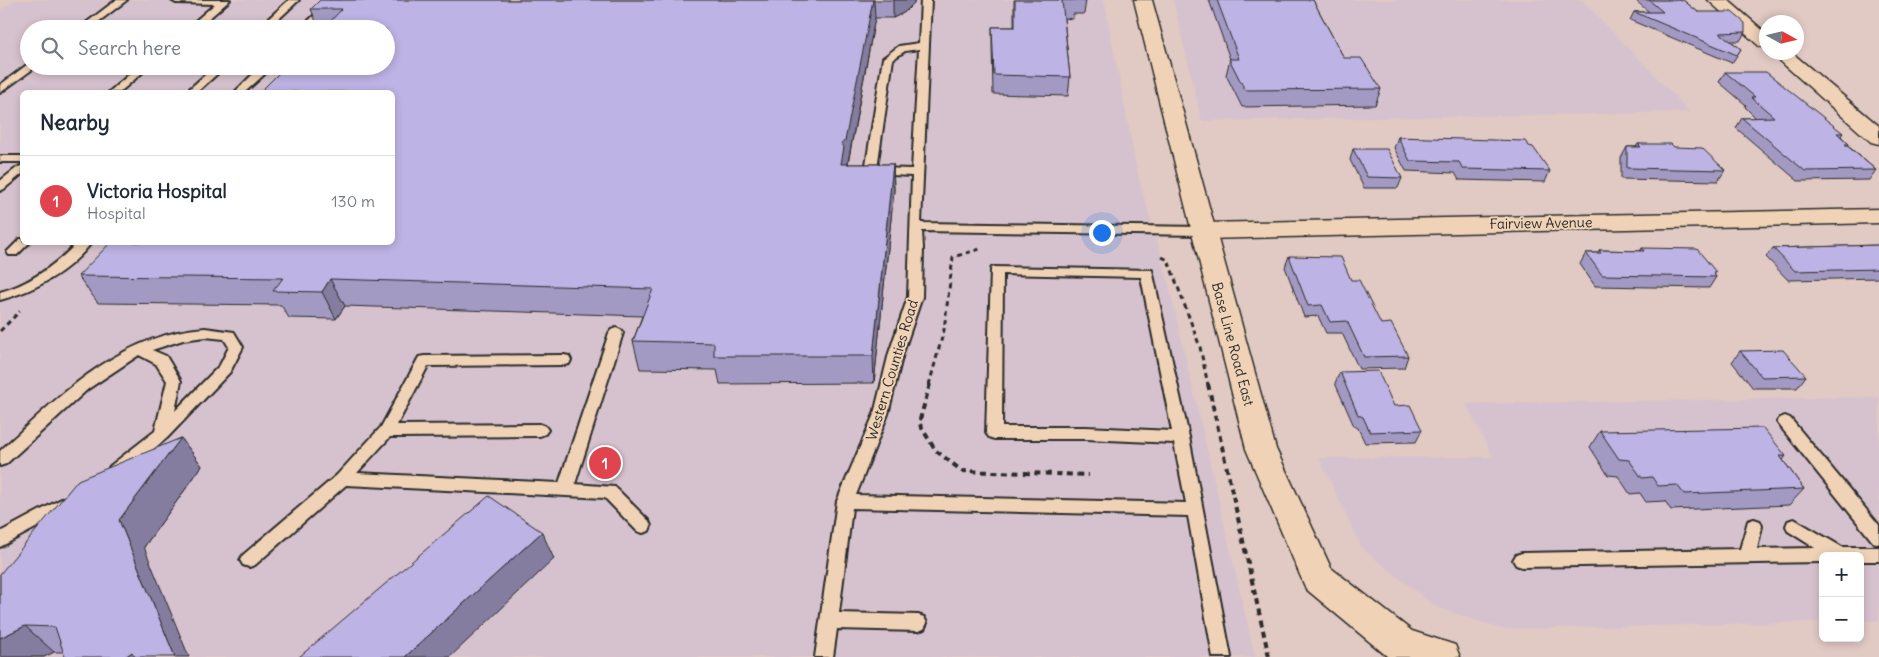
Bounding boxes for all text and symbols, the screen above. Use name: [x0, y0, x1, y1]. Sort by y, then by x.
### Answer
north arrow: [1759, 15, 1804, 60]
search box: [20, 20, 395, 75]
icon: search: [38, 34, 66, 62]
text: Search here: [78, 36, 181, 60]
text: Nearby: [40, 109, 110, 136]
text: Victoria Hospital: [87, 179, 227, 203]
text: 1: [53, 191, 59, 211]
text: 130 m: [331, 191, 375, 211]
text: Hospital: [87, 203, 146, 223]
street label: Fairview Avenue: [1489, 213, 1593, 233]
your location: [1089, 220, 1115, 246]
street label: Base Line Road East: [1208, 280, 1258, 408]
street label: Western Counties Road: [862, 297, 922, 443]
pin: 1: [589, 444, 621, 482]
map controls: [1819, 552, 1864, 642]
button: +: [1819, 552, 1864, 597]
button: −: [1819, 597, 1864, 642]

